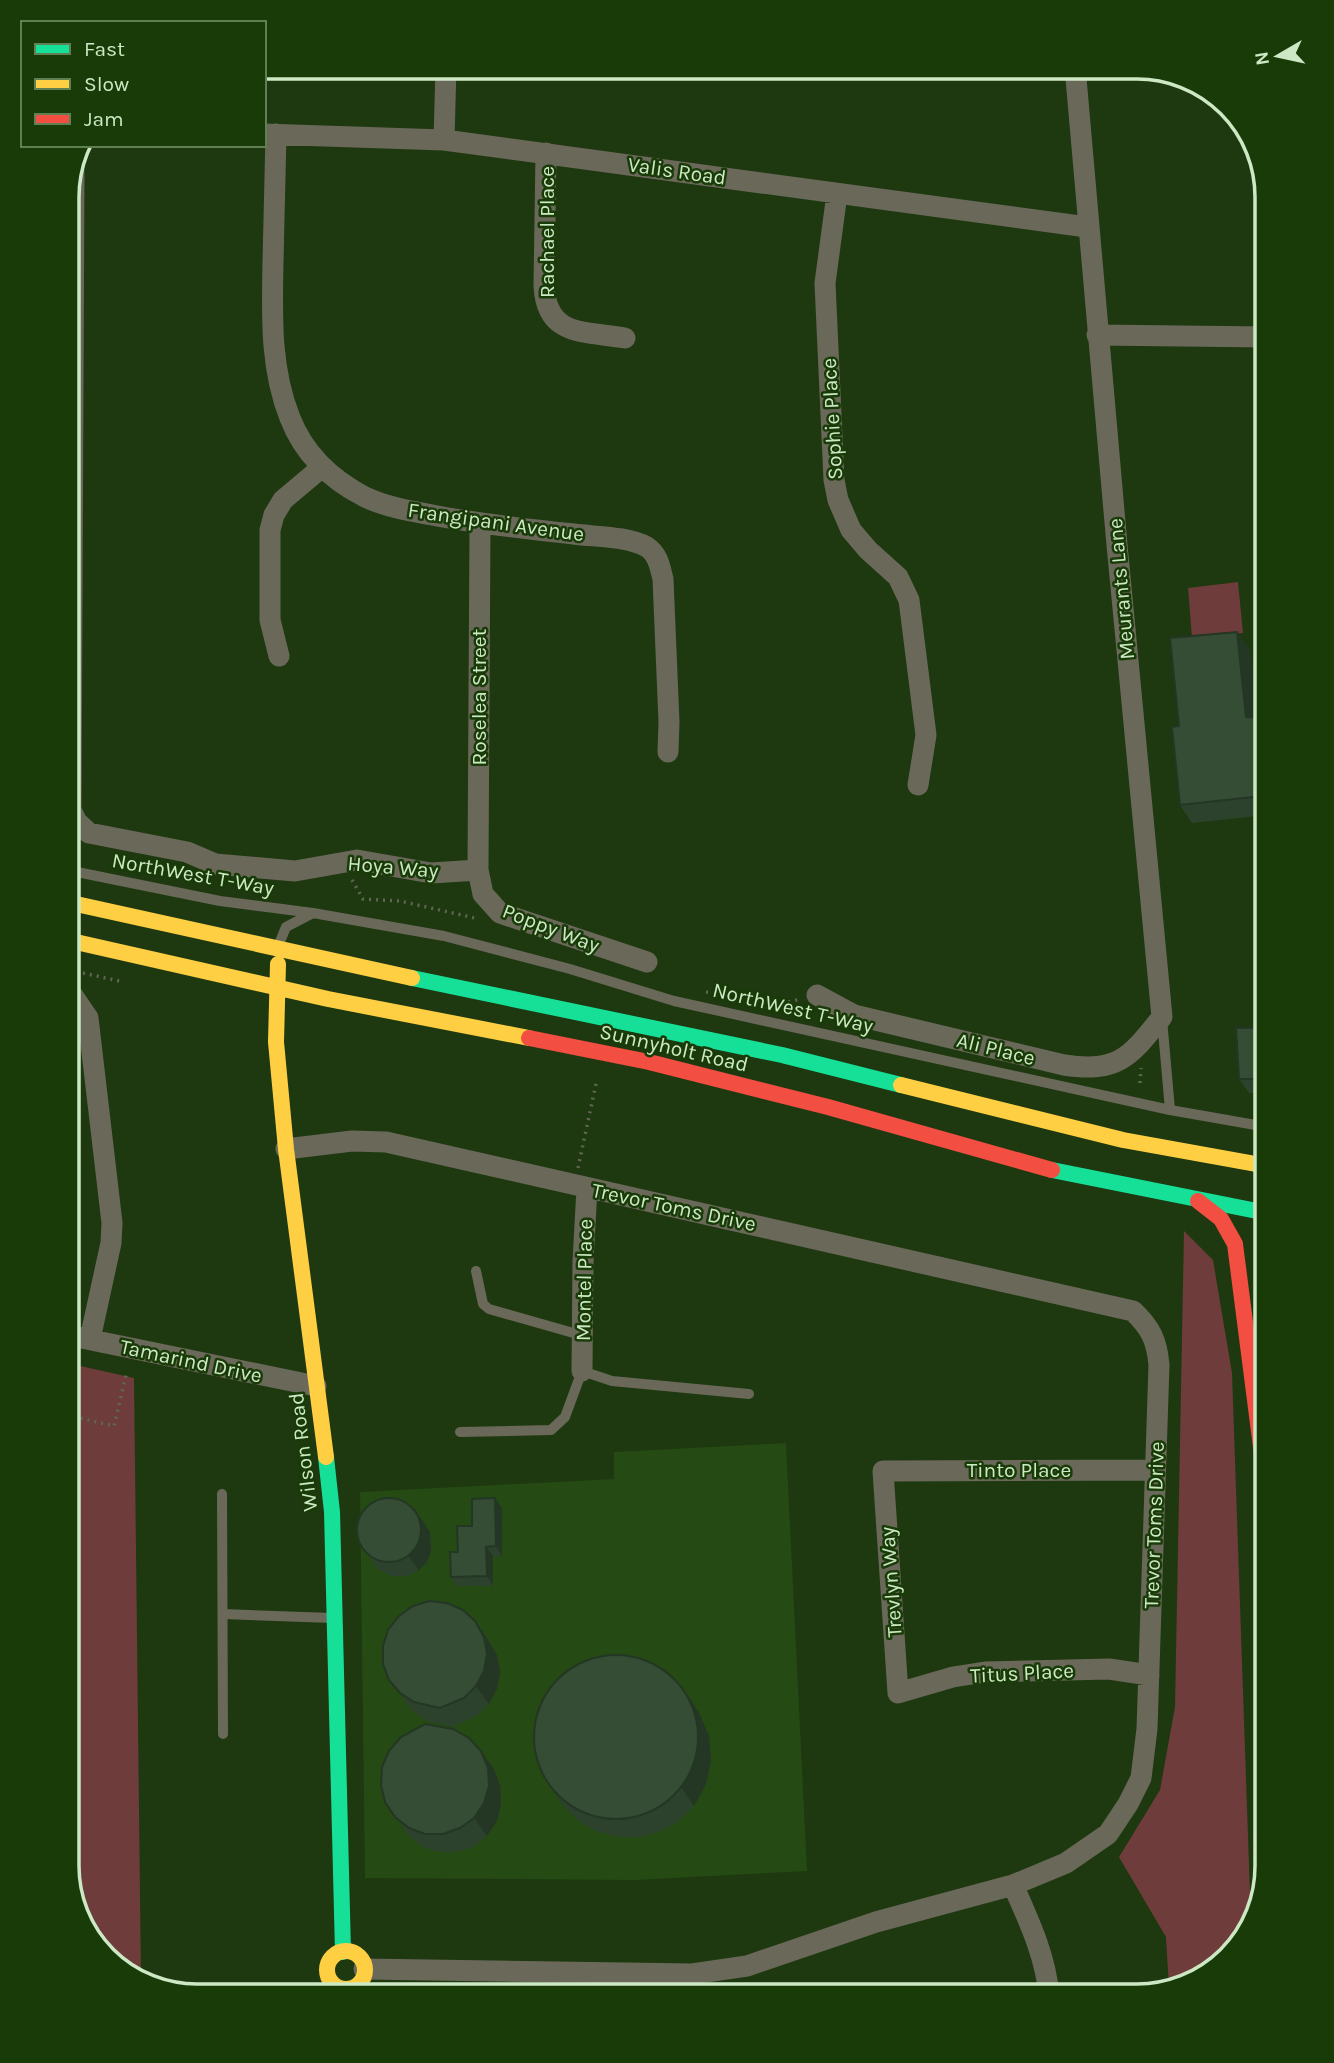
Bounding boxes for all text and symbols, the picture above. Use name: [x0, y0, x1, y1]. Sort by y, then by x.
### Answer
legend: [21, 21, 266, 147]
north arrow: [1243, 21, 1313, 91]
text: Fast: [84, 37, 125, 61]
text: N: [1250, 50, 1274, 67]
text: Slow: [84, 72, 129, 96]
text: Jam: [84, 107, 124, 131]
street label: Valis Road: [626, 152, 728, 190]
street label: Rachael Place: [535, 166, 559, 298]
street label: Sophie Place: [817, 358, 847, 480]
street label: Frangipani Avenue: [406, 498, 586, 546]
street label: Meurants Lane: [1103, 517, 1139, 661]
street label: Roselea Street: [467, 628, 491, 766]
street label: NorthWest T-Way: [110, 848, 276, 900]
street label: Hoya Way: [346, 851, 440, 883]
street label: Poppy Way: [499, 899, 603, 958]
street label: NorthWest T-Way: [710, 978, 876, 1038]
street label: Sunnyholt Road: [597, 1019, 751, 1077]
street label: Ali Place: [954, 1028, 1038, 1070]
street label: Trevor Toms Drive: [590, 1178, 758, 1236]
street label: Montel Place: [571, 1219, 597, 1341]
street label: Tamarind Drive: [118, 1334, 264, 1388]
street label: Wilson Road: [284, 1391, 322, 1513]
street label: Trevor Toms Drive: [1139, 1441, 1169, 1609]
street label: Tinto Place: [967, 1458, 1071, 1482]
street label: Trevlyn Way: [875, 1526, 907, 1638]
street label: Titus Place: [969, 1658, 1075, 1688]

